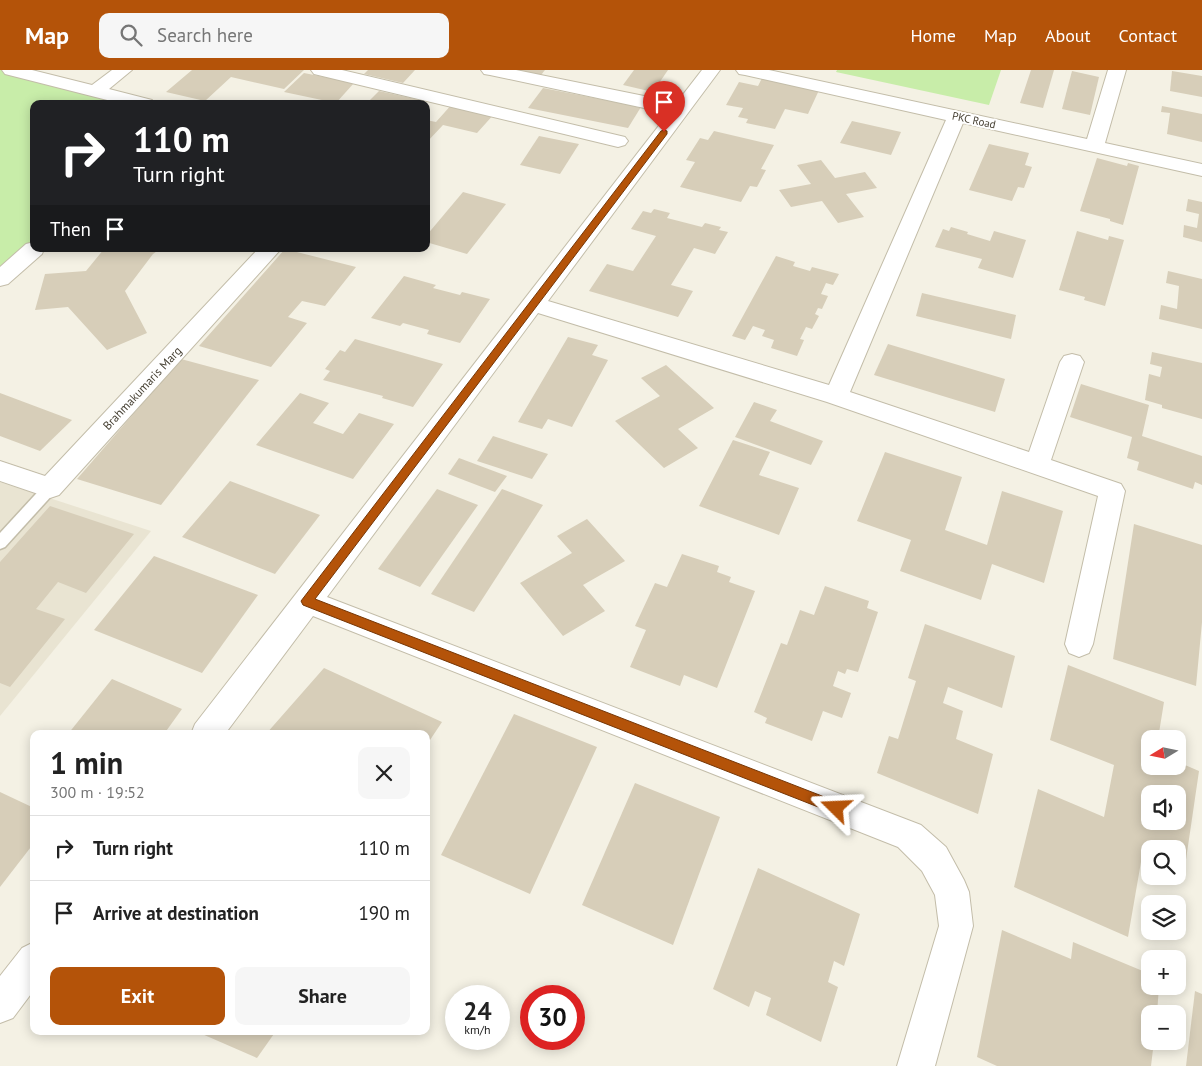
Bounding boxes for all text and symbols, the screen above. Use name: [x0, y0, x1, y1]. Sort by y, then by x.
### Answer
search box: [99, 13, 449, 58]
text: Map: [25, 20, 69, 51]
icon: search: [117, 21, 145, 49]
text: Search here: [157, 23, 253, 47]
text: Home: [910, 24, 956, 47]
text: Map: [984, 24, 1017, 47]
text: About: [1045, 24, 1091, 47]
text: Contact: [1119, 24, 1177, 47]
pin: [643, 81, 685, 132]
icon: arrive: [650, 88, 678, 116]
street label: PKC Road: [951, 109, 997, 131]
text: 110 m: [133, 116, 230, 162]
icon: right: [50, 120, 115, 185]
text: Turn right: [133, 160, 225, 188]
icon: arrive: [101, 215, 129, 243]
text: Then: [50, 217, 91, 241]
street label: Brahmakumaris Marg: [99, 343, 185, 433]
north arrow: [1141, 730, 1186, 775]
map controls: [1141, 730, 1186, 1050]
text: 1 min: [50, 743, 123, 782]
button: close: [358, 747, 410, 799]
position arrow: [809, 781, 861, 833]
text: 300 m · 19:52: [50, 782, 145, 802]
button: sound: [1141, 785, 1186, 830]
icon: right: [50, 834, 78, 862]
text: Turn right: [93, 836, 173, 860]
text: 110 m: [358, 836, 410, 860]
button: search: [1141, 840, 1186, 885]
button: layers: [1141, 895, 1186, 940]
icon: arrive: [50, 899, 78, 927]
text: Arrive at destination: [93, 901, 259, 925]
text: 190 m: [358, 901, 410, 925]
button: +: [1141, 950, 1186, 995]
button: Exit: [50, 967, 225, 1025]
button: Share: [235, 967, 410, 1025]
speed limit sign: 30: [520, 985, 585, 1050]
text: 24: [463, 995, 492, 1027]
button: −: [1141, 1005, 1186, 1050]
text: km/h: [464, 1022, 491, 1037]

